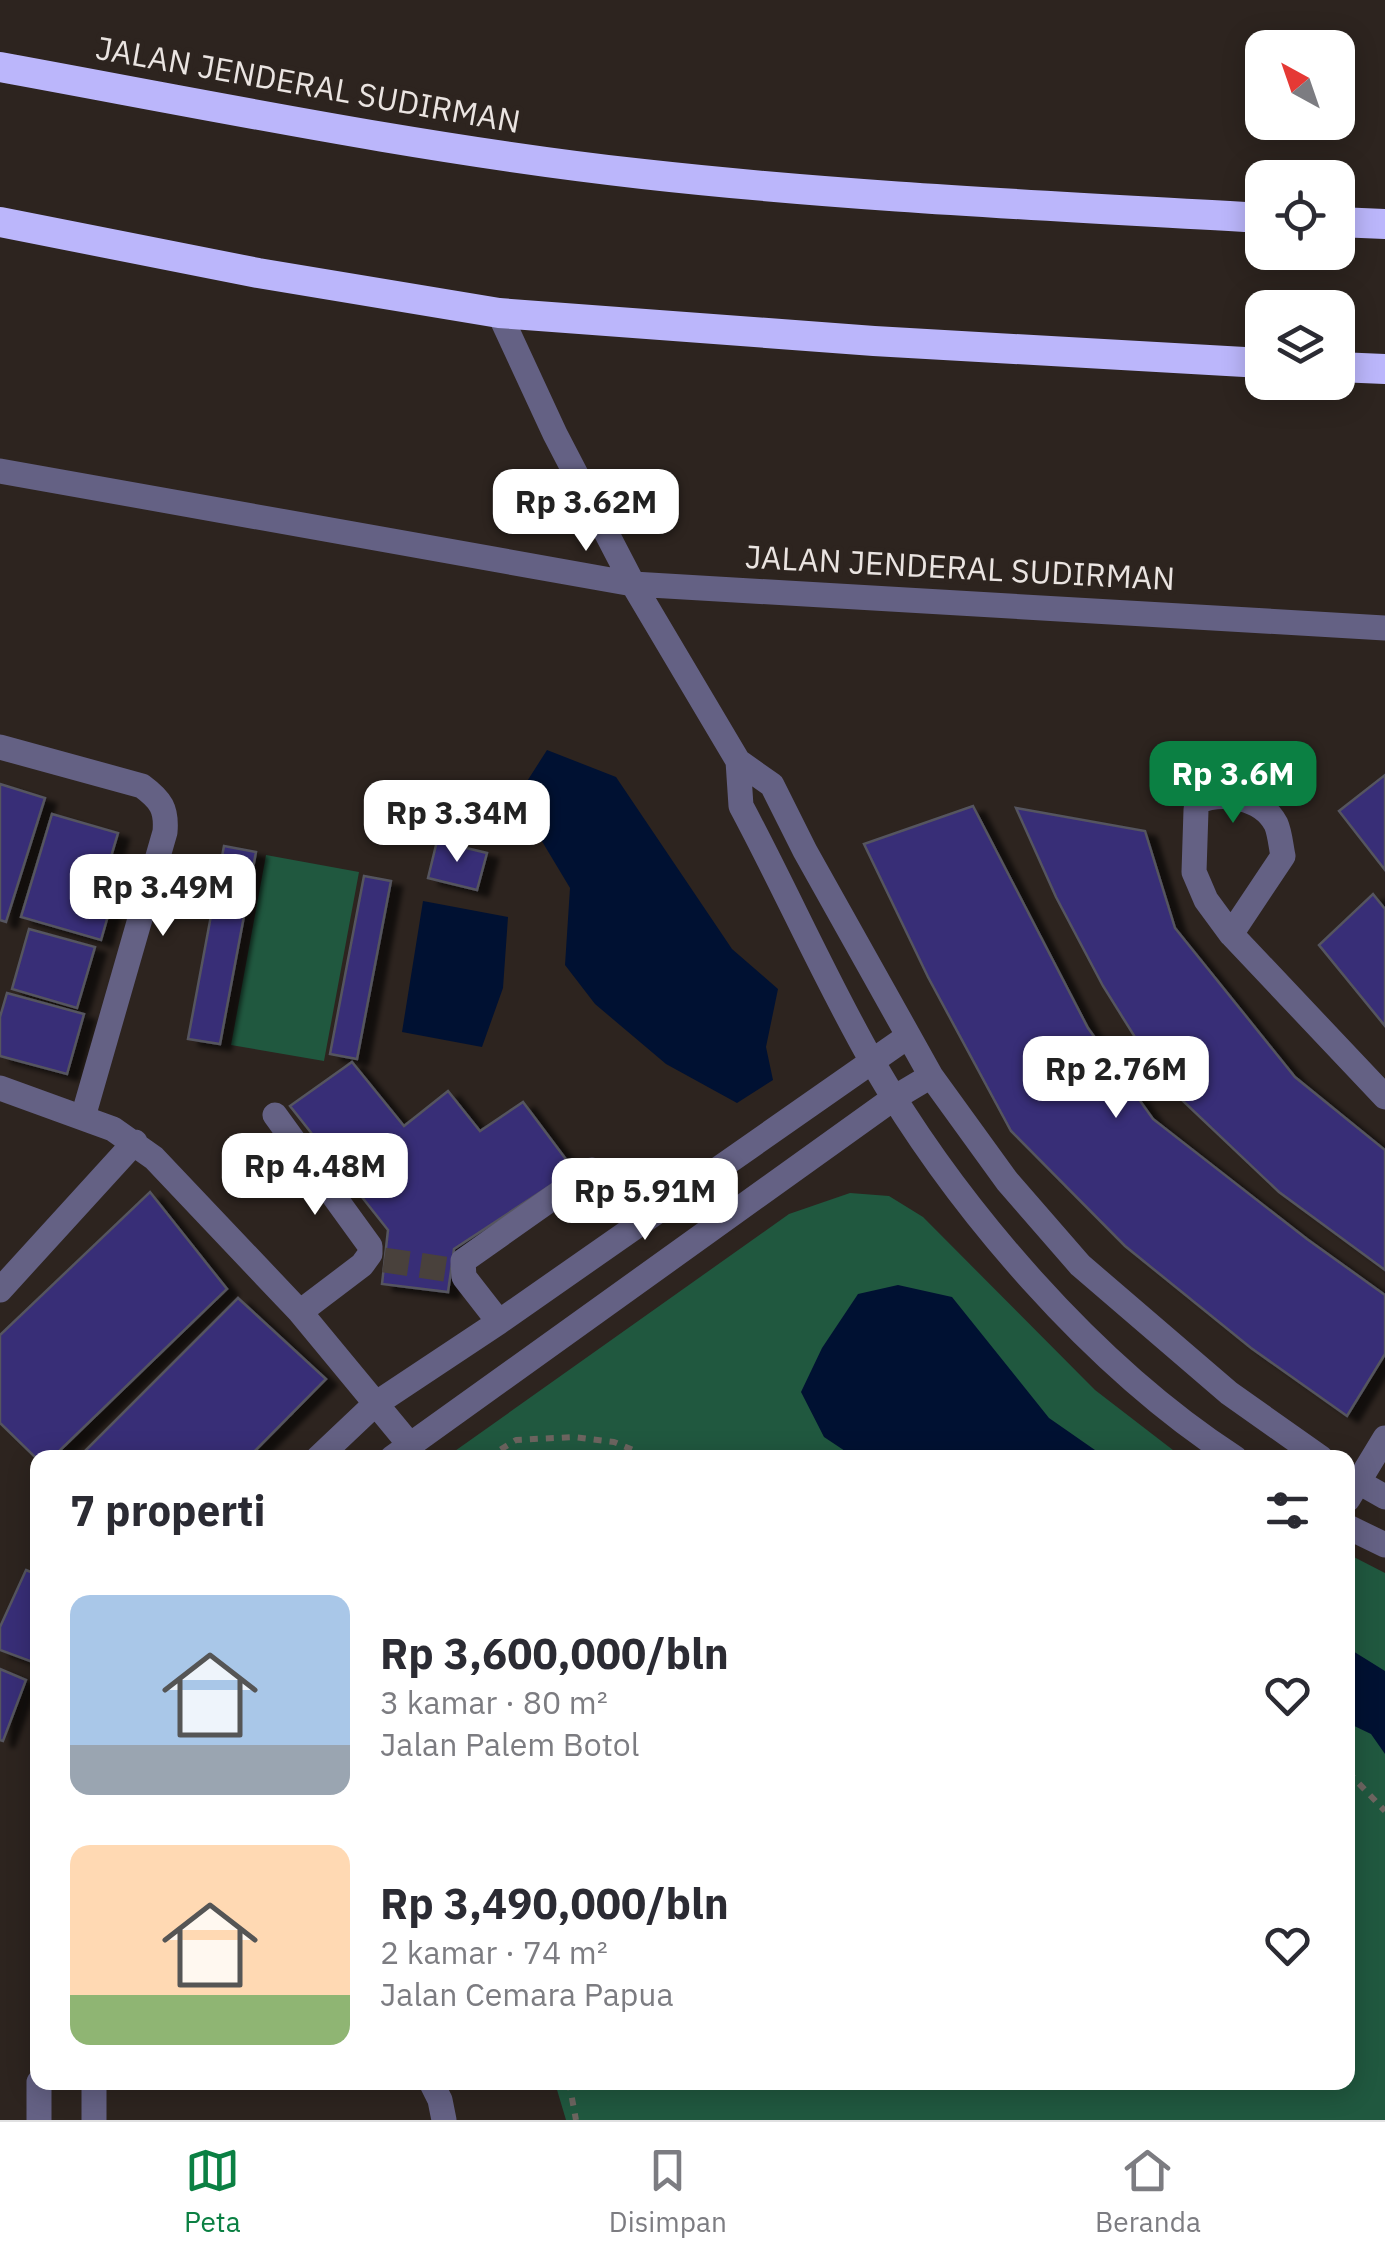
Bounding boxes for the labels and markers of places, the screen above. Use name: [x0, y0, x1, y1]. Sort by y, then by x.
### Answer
pin: Rp 3.62M: [483, 469, 689, 554]
pin: Rp 3.6M: [1141, 741, 1325, 826]
pin: Rp 3.34M: [354, 780, 560, 865]
pin: Rp 3.49M: [60, 854, 266, 939]
pin: Rp 2.76M: [1013, 1036, 1219, 1121]
pin: Rp 4.48M: [212, 1133, 418, 1218]
pin: Rp 5.91M: [542, 1158, 748, 1243]

